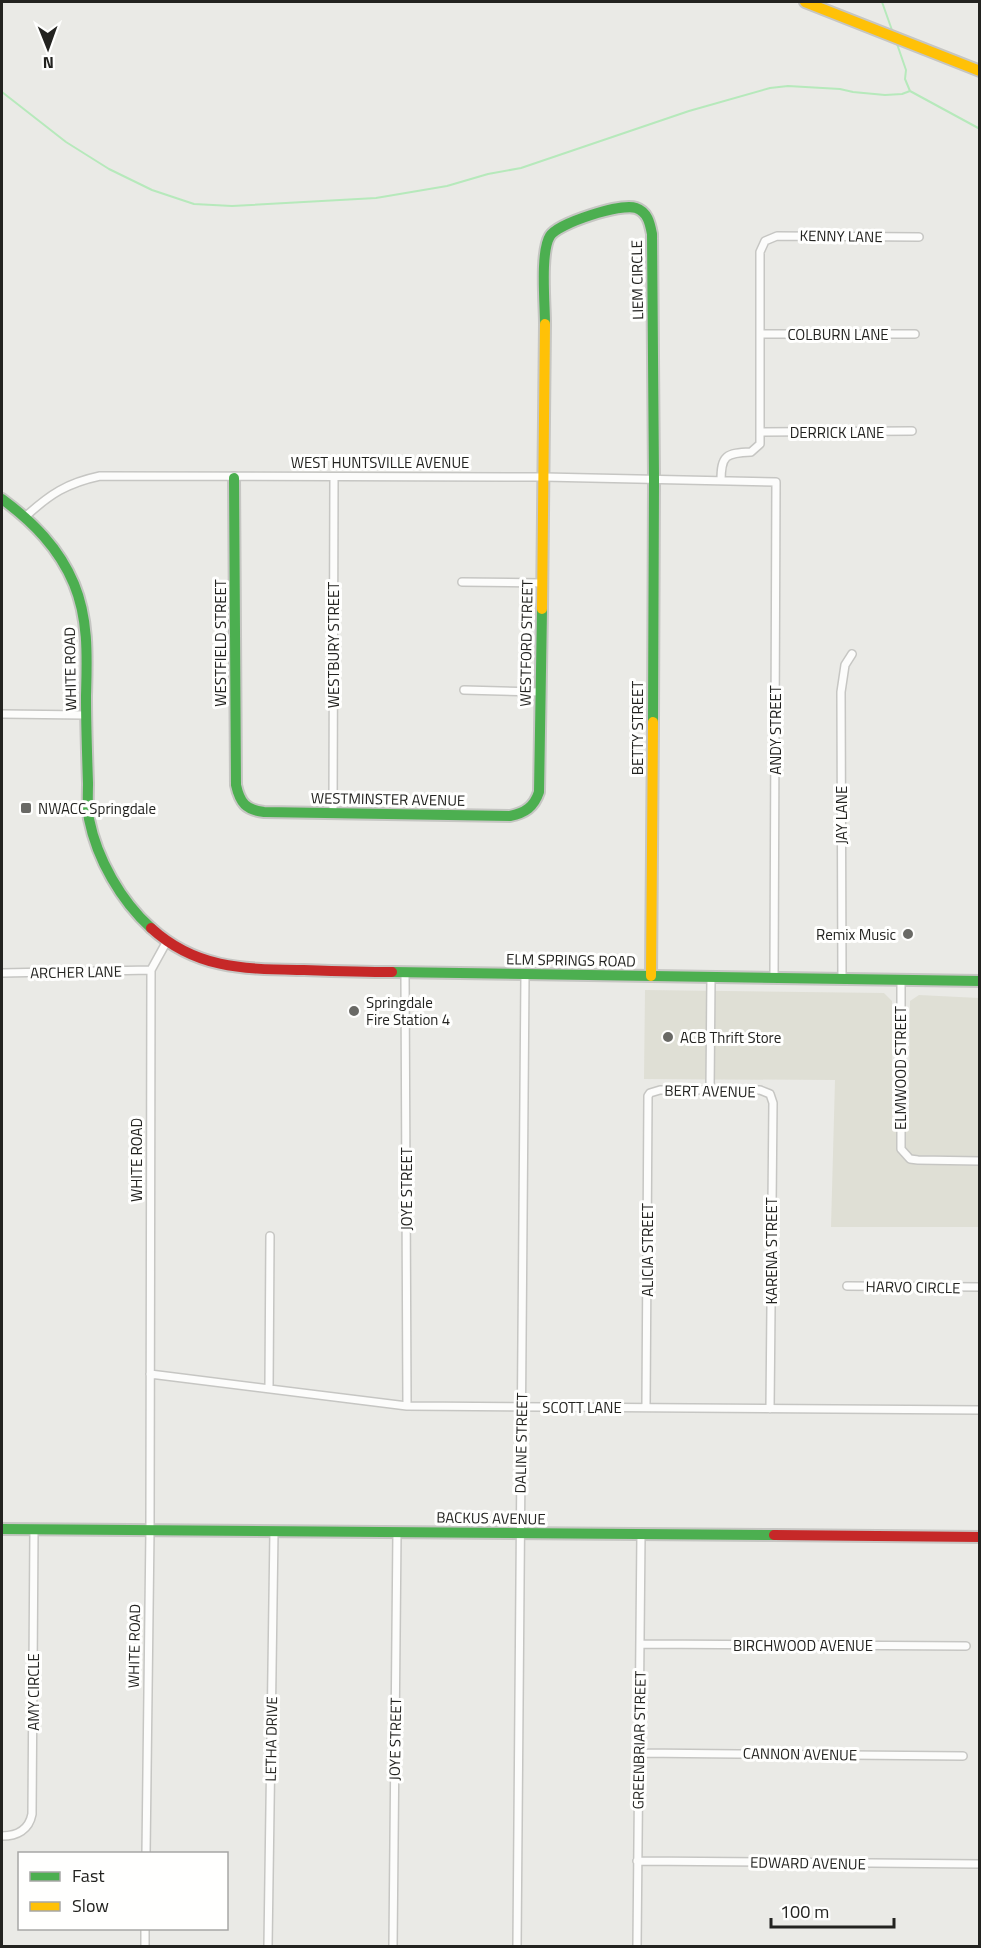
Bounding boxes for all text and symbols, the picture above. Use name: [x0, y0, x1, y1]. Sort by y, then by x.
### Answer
north arrow: [18, 18, 78, 78]
text: N: [43, 51, 54, 75]
street label: KENNY LANE: [799, 224, 883, 248]
street label: LIEM CIRCLE: [625, 240, 649, 320]
street label: COLBURN LANE: [787, 323, 889, 346]
street label: DERRICK LANE: [790, 421, 884, 444]
street label: WEST HUNTSVILLE AVENUE: [291, 451, 469, 474]
street label: WESTFIELD STREET: [209, 579, 232, 707]
street label: WESTFORD STREET: [513, 579, 539, 707]
street label: WESTBURY STREET: [322, 582, 345, 708]
street label: WHITE ROAD: [58, 627, 82, 711]
street label: BETTY STREET: [626, 681, 649, 775]
street label: ANDY STREET: [764, 685, 787, 775]
street label: WESTMINSTER AVENUE: [311, 786, 465, 812]
street label: JAY LANE: [830, 786, 853, 844]
place label: NWACC Springdale: [38, 797, 156, 820]
marker: NWACC Springdale: [19, 801, 33, 815]
place label: Remix Music: [816, 923, 896, 946]
marker: Remix Music: [901, 927, 915, 941]
street label: ELM SPRINGS ROAD: [506, 947, 636, 973]
street label: ARCHER LANE: [30, 960, 122, 984]
place label: Springdale Fire Station 4: [366, 991, 450, 1031]
marker: Springdale Fire Station 4: [347, 1004, 361, 1018]
street label: ELMWOOD STREET: [889, 1006, 912, 1130]
place label: ACB Thrift Store: [680, 1026, 781, 1049]
marker: ACB Thrift Store: [661, 1030, 675, 1044]
street label: BERT AVENUE: [664, 1079, 756, 1103]
street label: WHITE ROAD: [125, 1118, 148, 1202]
street label: JOYE STREET: [395, 1147, 418, 1231]
street label: KARENA STREET: [760, 1197, 783, 1305]
street label: ALICIA STREET: [636, 1203, 659, 1297]
street label: HARVO CIRCLE: [865, 1275, 961, 1299]
street label: DALINE STREET: [509, 1392, 533, 1494]
street label: SCOTT LANE: [542, 1396, 622, 1419]
street label: BACKUS AVENUE: [436, 1506, 546, 1530]
street label: WHITE ROAD: [122, 1604, 146, 1688]
street label: BIRCHWOOD AVENUE: [733, 1634, 873, 1657]
street label: AMY CIRCLE: [22, 1653, 45, 1731]
street label: GREENBRIAR STREET: [626, 1670, 652, 1809]
street label: LETHA DRIVE: [259, 1696, 283, 1782]
street label: JOYE STREET: [383, 1697, 407, 1781]
street label: CANNON AVENUE: [743, 1742, 857, 1766]
street label: EDWARD AVENUE: [750, 1850, 866, 1876]
legend: [18, 1852, 228, 1930]
text: Fast: [72, 1862, 105, 1889]
scale bar: [771, 1891, 894, 1929]
text: Slow: [72, 1892, 109, 1919]
text: 100 m: [780, 1898, 829, 1925]

